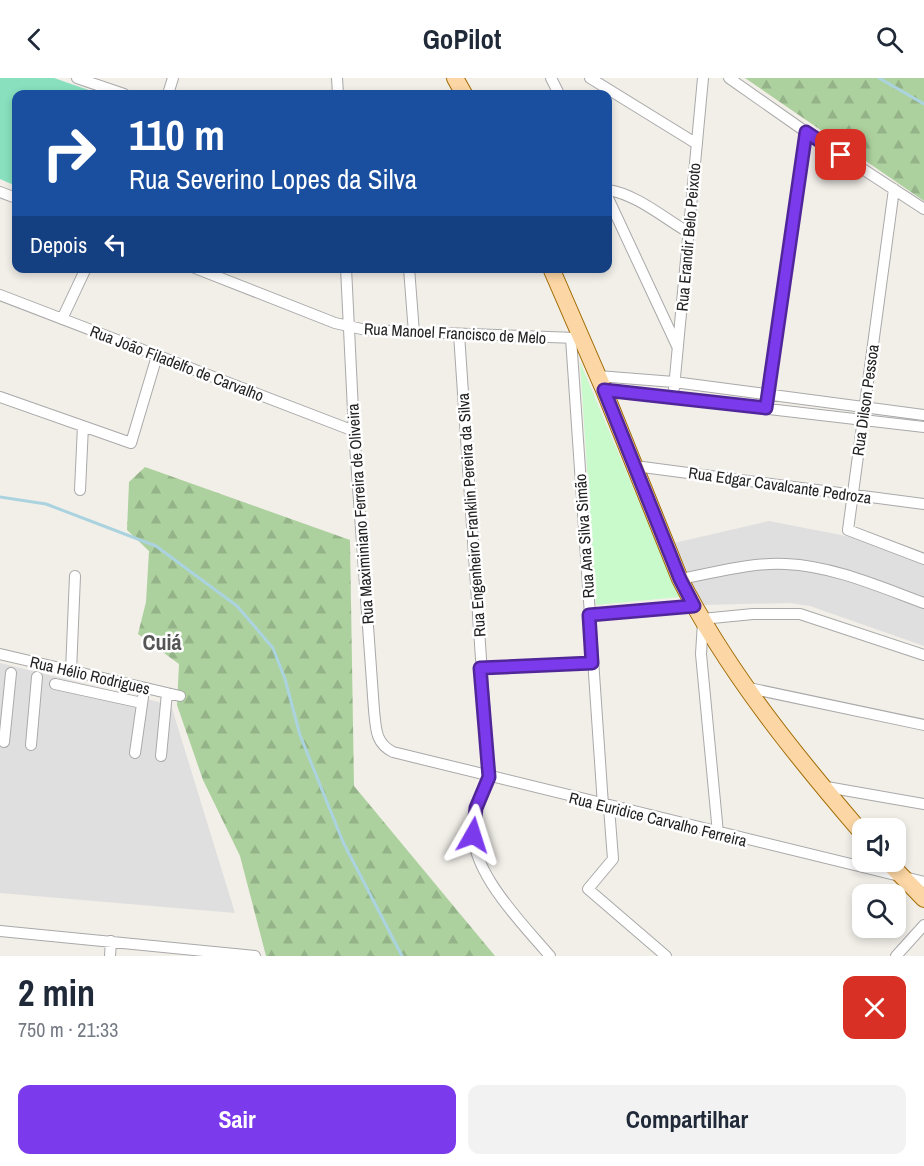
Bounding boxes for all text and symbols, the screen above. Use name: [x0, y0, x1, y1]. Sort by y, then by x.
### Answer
text: GoPilot: [423, 21, 501, 57]
icon: back: [18, 23, 51, 56]
icon: search: [873, 23, 906, 56]
text: 110 m: [129, 107, 225, 163]
icon: right: [30, 114, 108, 192]
pin: [815, 129, 866, 180]
icon: arrive: [824, 138, 857, 171]
text: Rua Severino Lopes da Silva: [129, 161, 417, 197]
street label: Rua Erandir Belo Peixoto: [671, 162, 705, 312]
icon: left: [99, 228, 132, 261]
text: Depois: [30, 230, 87, 260]
street label: Rua Manoel Francisco de Melo: [363, 317, 547, 349]
street label: Rua João Filadelfo de Carvalho: [87, 320, 267, 406]
street label: Rua Dilson Pessoa: [846, 342, 884, 457]
street label: Rua Engenheiro Franklin Pereira da Silva: [451, 392, 490, 638]
street label: Rua Maximiniano Ferreira de Oliveira: [341, 402, 379, 625]
street label: Rua Edgar Cavalcante Pedroza: [687, 461, 874, 509]
street label: Rua Ana Silva Simão: [569, 473, 599, 599]
district label: Cuiá: [142, 627, 182, 657]
street label: Rua Hélio Rodrigues: [28, 651, 152, 699]
street label: Rua Euridice Carvalho Ferreira: [567, 786, 750, 852]
position arrow: [441, 803, 505, 867]
map controls: [852, 818, 906, 938]
button: sound: [852, 818, 906, 872]
button: search: [852, 884, 906, 938]
text: 2 min: [18, 969, 95, 1017]
button: close: [843, 976, 906, 1039]
text: 750 m · 21:33: [18, 1016, 118, 1043]
button: Sair: [18, 1085, 456, 1154]
button: Compartilhar: [468, 1085, 906, 1154]

